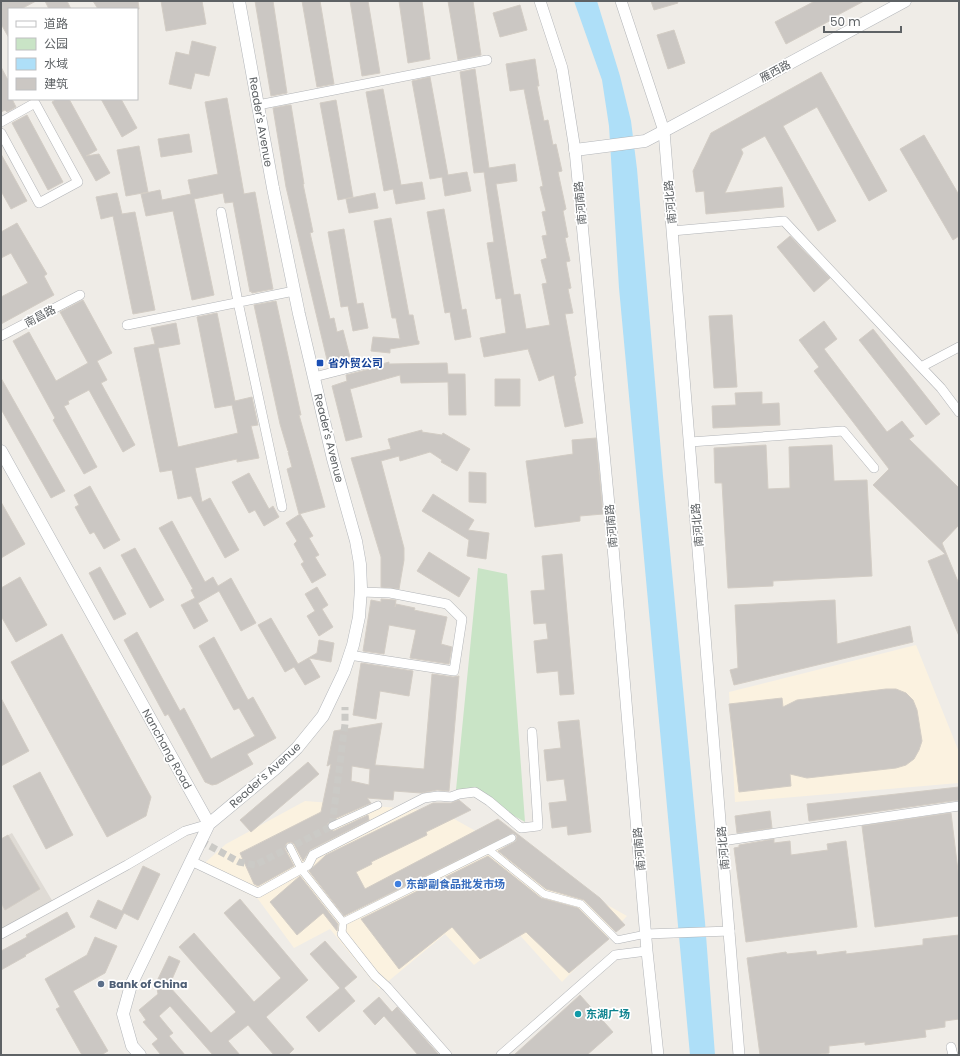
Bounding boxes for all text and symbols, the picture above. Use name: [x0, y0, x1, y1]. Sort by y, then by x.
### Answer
legend: [8, 8, 138, 100]
scale bar: [824, 8, 901, 34]
text: 50 m: [830, 13, 861, 30]
text: 道路: [44, 15, 68, 32]
text: 公园: [44, 35, 68, 52]
text: 水域: [44, 55, 68, 72]
street label: 雁西路: [757, 56, 793, 86]
text: 建筑: [44, 75, 68, 92]
street label: Reader's Avenue: [245, 76, 277, 168]
street label: 南河北路: [660, 179, 680, 225]
street label: 南河南路: [570, 180, 590, 226]
street label: 南昌路: [22, 301, 58, 331]
place label: 省外贸公司: [328, 355, 383, 371]
marker: 省外贸公司: [315, 358, 325, 368]
street label: Reader's Avenue: [310, 392, 348, 484]
street label: 南河北路: [687, 502, 707, 548]
street label: 南河南路: [601, 503, 621, 549]
street label: Nanchang Road: [138, 706, 196, 792]
street label: Reader's Avenue: [226, 738, 304, 811]
street label: 南河北路: [713, 825, 733, 871]
street label: 南河南路: [629, 826, 649, 872]
place label: 东部副食品批发市场: [406, 876, 505, 892]
marker: 东部副食品批发市场: [393, 879, 403, 889]
place label: Bank of China: [109, 976, 188, 992]
marker: Bank of China: [96, 979, 106, 989]
place label: 东湖广场: [586, 1006, 630, 1022]
marker: 东湖广场: [573, 1009, 583, 1019]

